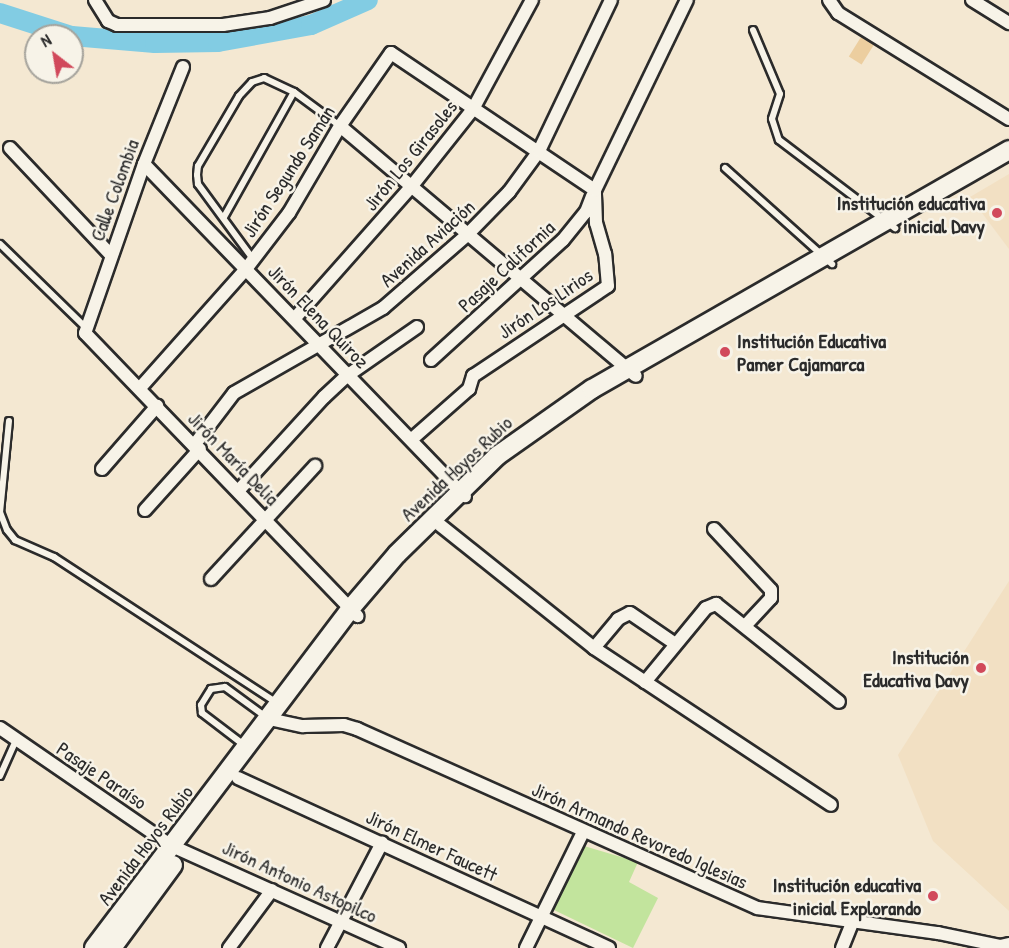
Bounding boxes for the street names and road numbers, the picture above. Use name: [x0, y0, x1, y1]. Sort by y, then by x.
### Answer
street label: Jirón Los Girasoles: [358, 95, 462, 215]
street label: Jirón Segundo Samán: [236, 101, 340, 241]
street label: Calle Colombia: [85, 136, 143, 244]
street label: Avenida Aviación: [375, 194, 479, 292]
street label: Pasaje California: [453, 215, 559, 317]
street label: Jirón Elena Quiroz: [264, 259, 374, 373]
street label: Jirón Los Lirios: [493, 263, 597, 343]
street label: Jirón María Delia: [183, 406, 285, 510]
street label: Avenida Hoyos Rubio: [395, 410, 517, 526]
street label: Pasaje Paraíso: [52, 736, 152, 814]
street label: Jirón Armando Revoredo Iglesias: [528, 777, 752, 893]
street label: Avenida Hoyos Rubio: [92, 780, 198, 910]
street label: Jirón Elmer Faucett: [363, 804, 501, 886]
street label: Jirón Antonio Astopilco: [219, 835, 381, 927]

